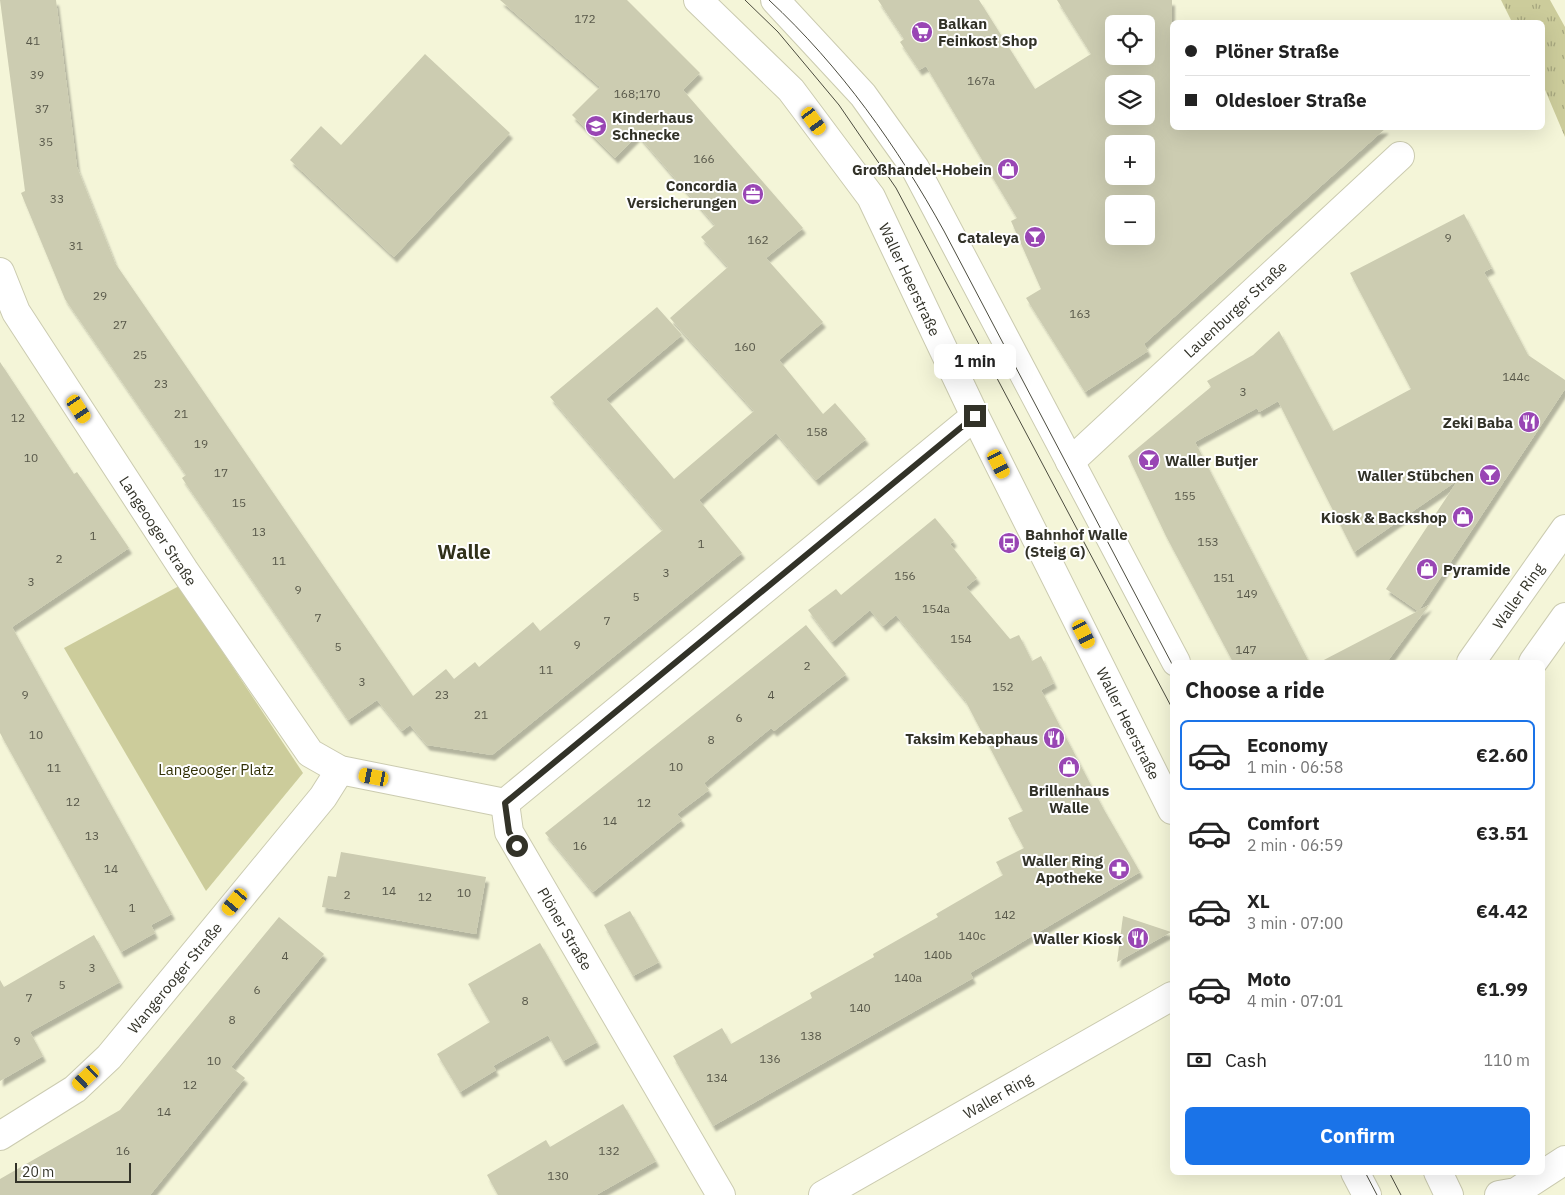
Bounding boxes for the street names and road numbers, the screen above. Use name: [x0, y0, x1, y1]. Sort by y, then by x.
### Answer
street label: Waller Heerstraße: [875, 220, 945, 339]
street label: Lauenburger Straße: [1180, 257, 1290, 361]
street label: Langeooger Straße: [116, 472, 201, 589]
street label: Waller Ring: [1488, 559, 1548, 633]
street label: Waller Heerstraße: [1093, 664, 1165, 783]
street label: Plöner Straße: [534, 884, 597, 973]
street label: Wangerooger Straße: [123, 918, 226, 1037]
street label: Waller Ring: [960, 1068, 1036, 1123]

